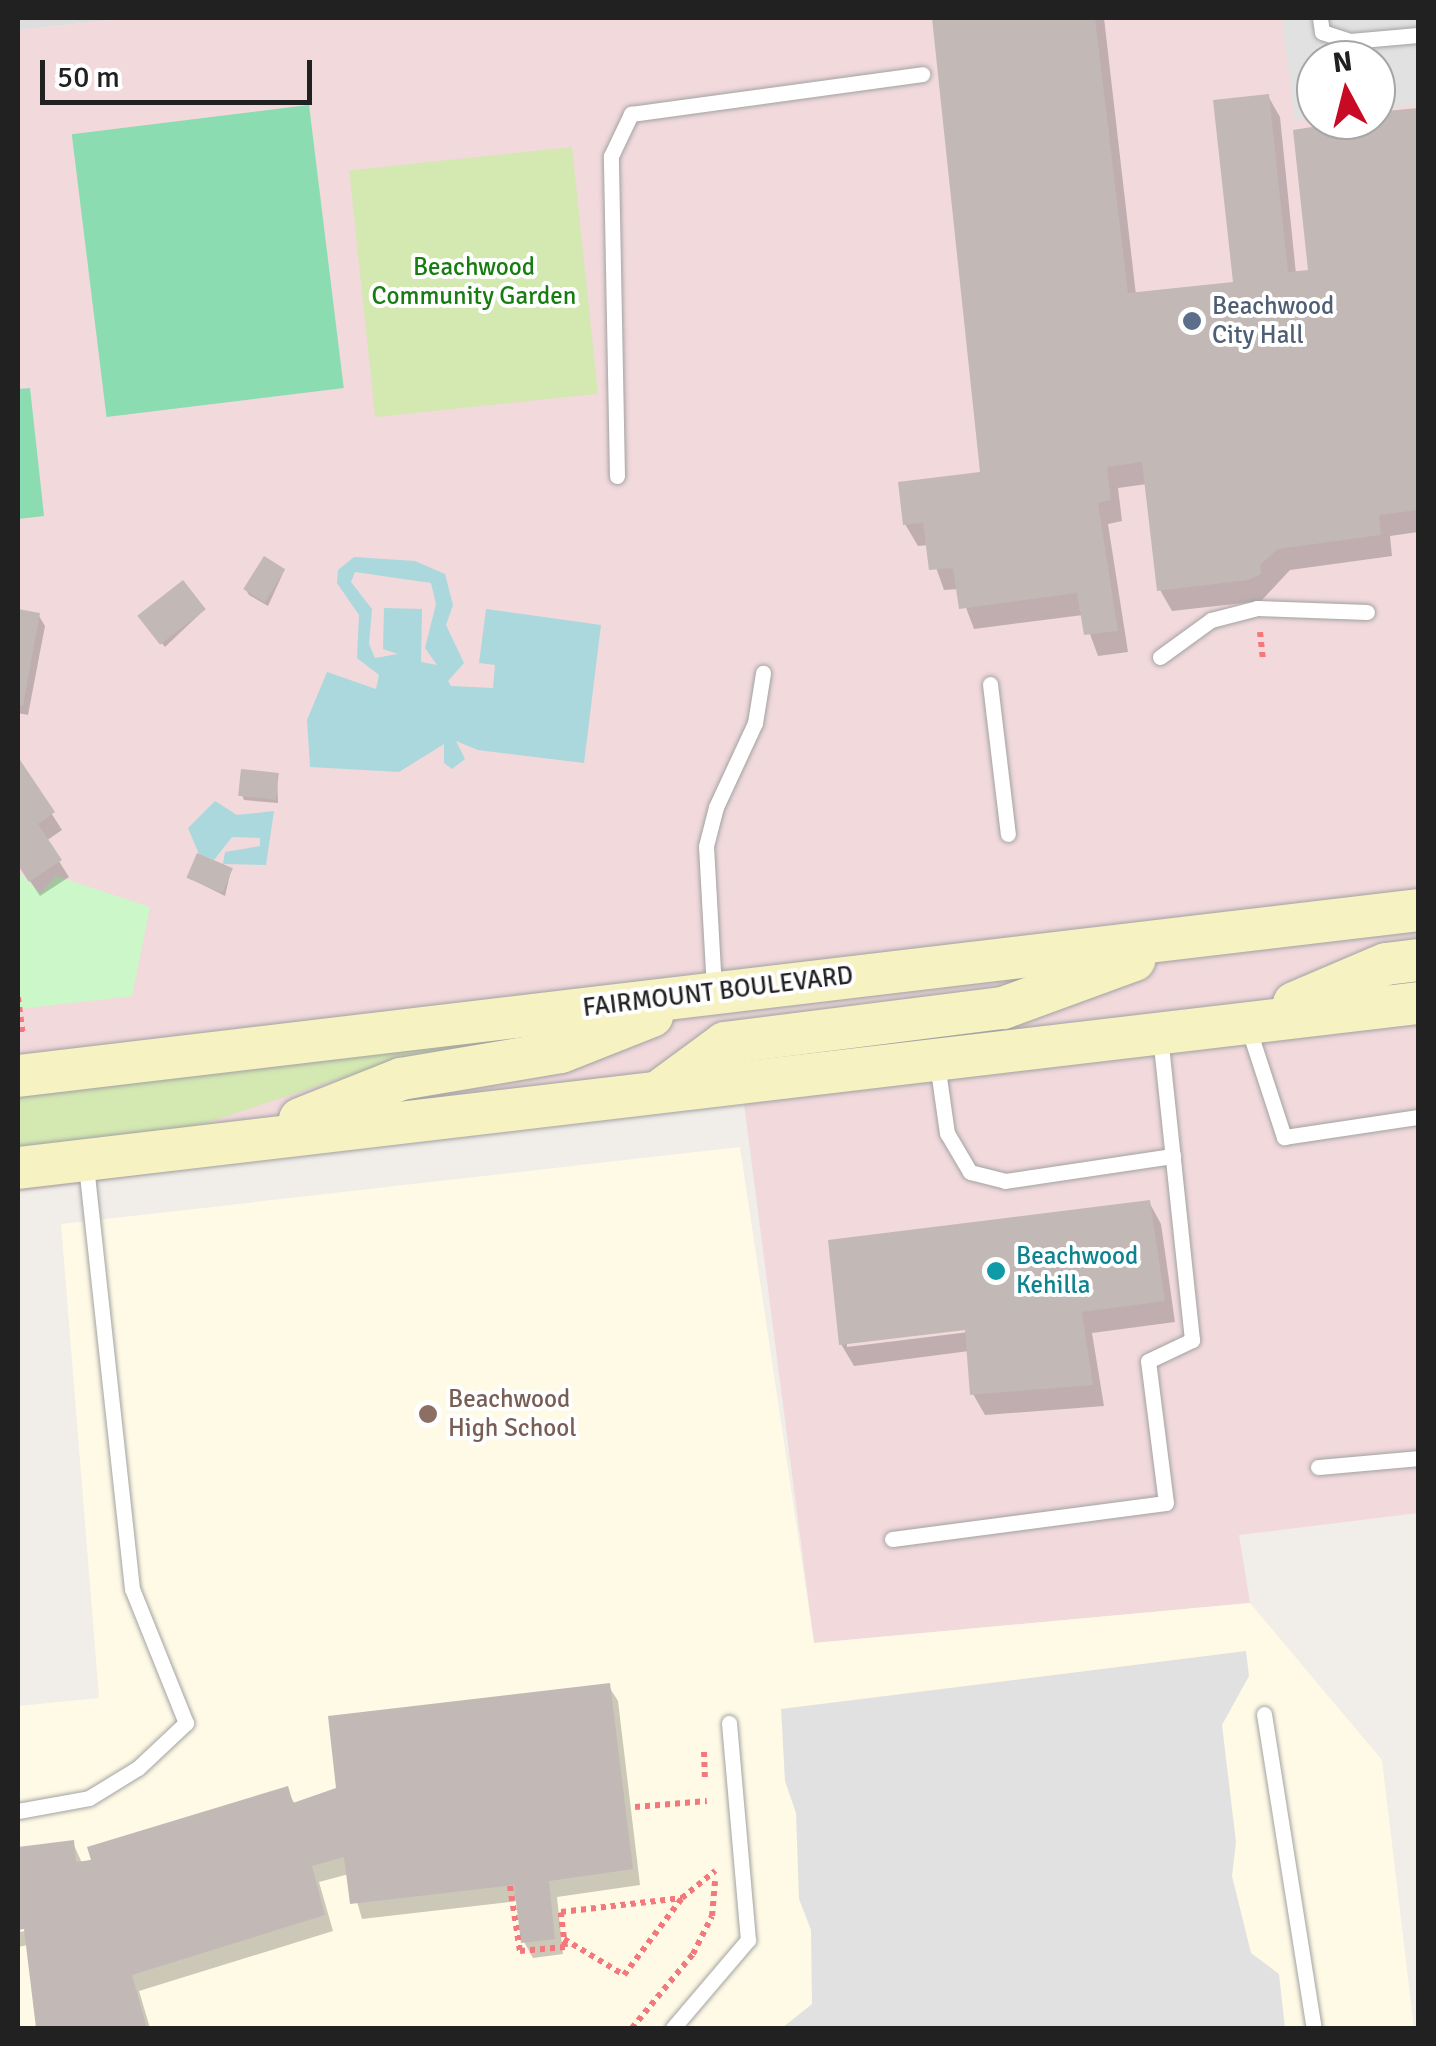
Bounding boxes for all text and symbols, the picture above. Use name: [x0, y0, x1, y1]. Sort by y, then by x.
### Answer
scale bar: [45, 40, 318, 102]
north arrow: [1296, 40, 1396, 140]
text: N: [1331, 44, 1354, 80]
text: 50 m: [57, 59, 120, 96]
park label: Beachwood Community Garden: [372, 253, 576, 312]
place label: Beachwood City Hall: [1212, 292, 1334, 351]
marker: Beachwood City Hall: [1181, 310, 1203, 332]
street label: FAIRMOUNT BOULEVARD: [581, 961, 855, 1023]
place label: Beachwood Kehilla: [1016, 1242, 1138, 1301]
marker: Beachwood Kehilla: [985, 1260, 1007, 1282]
place label: Beachwood High School: [448, 1385, 577, 1444]
marker: Beachwood High School: [417, 1403, 439, 1425]

